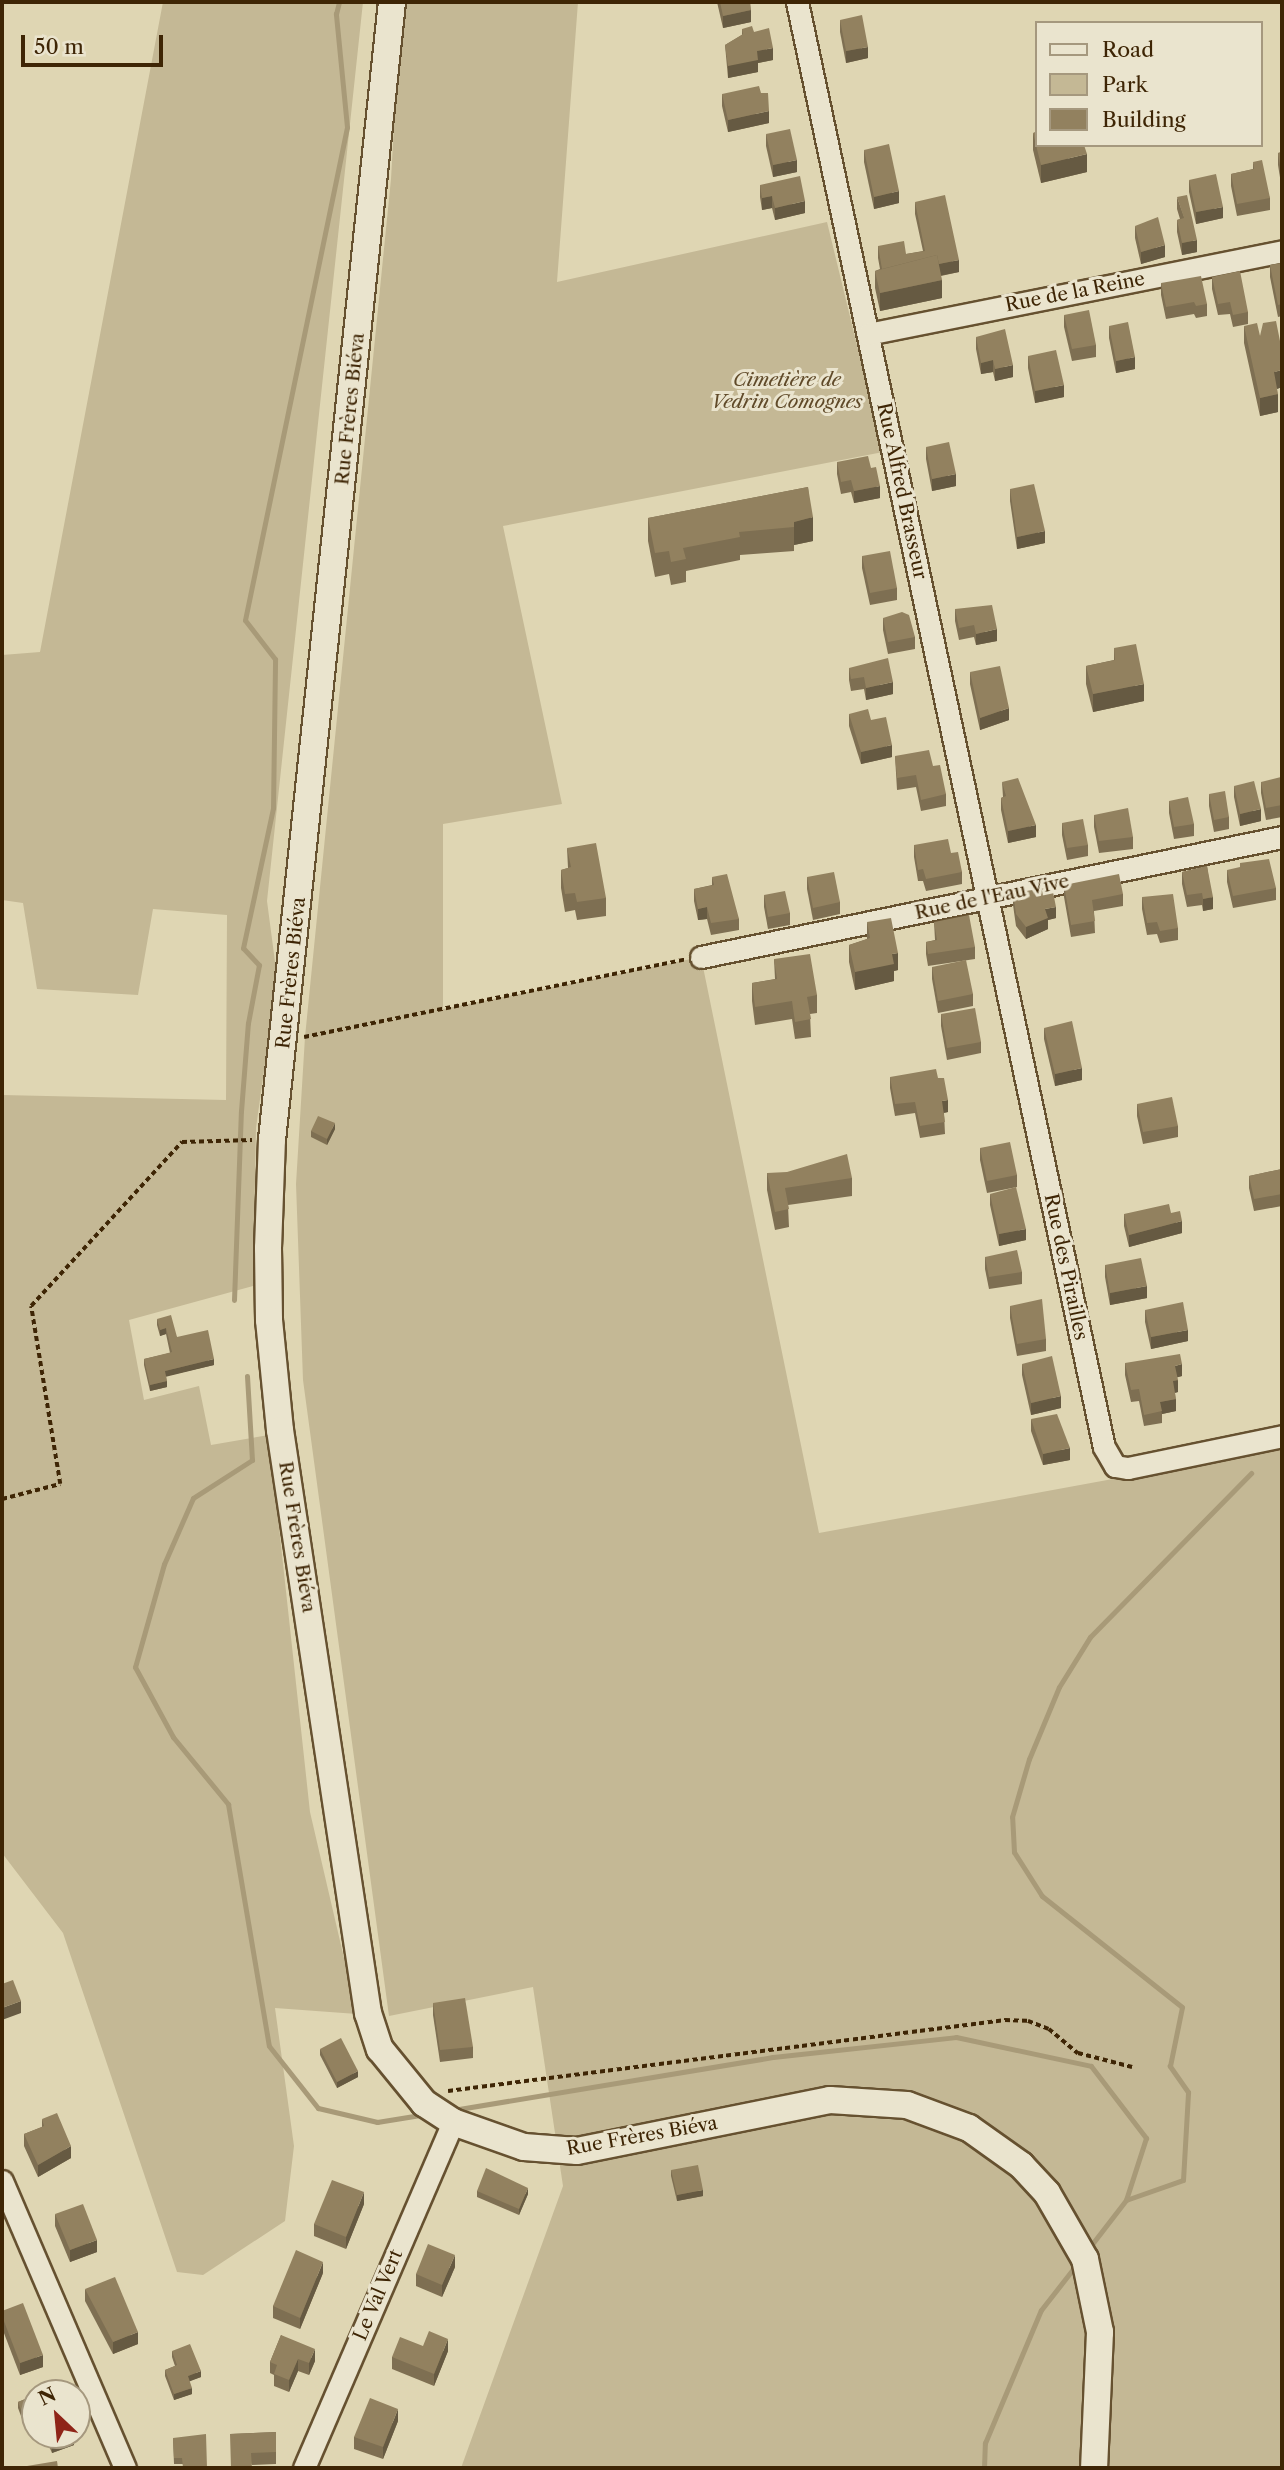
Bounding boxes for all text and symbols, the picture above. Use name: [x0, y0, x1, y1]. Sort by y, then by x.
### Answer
scale bar: [24, 21, 166, 65]
legend: [1036, 21, 1263, 147]
text: 50 m: [34, 34, 84, 59]
text: Road: [1102, 37, 1154, 62]
text: Park: [1102, 72, 1148, 97]
text: Building: [1102, 107, 1186, 132]
street label: Rue de la Reine: [1003, 267, 1147, 317]
street label: Rue Frères Biéva: [331, 332, 369, 486]
park label: Cimetière de Vedrin Comognes: [711, 369, 863, 413]
street label: Rue Alfred Brasseur: [872, 400, 932, 582]
street label: Rue de l'Eau Vive: [912, 869, 1072, 925]
street label: Rue Frères Biéva: [272, 896, 310, 1050]
street label: Rue des Pirailles: [1039, 1192, 1093, 1342]
street label: Rue Frères Biéva: [274, 1460, 320, 1614]
street label: Rue Frères Biéva: [565, 2112, 719, 2160]
street label: Le Val Vert: [348, 2245, 408, 2345]
north arrow: [21, 2379, 91, 2449]
text: N: [35, 2383, 60, 2410]

